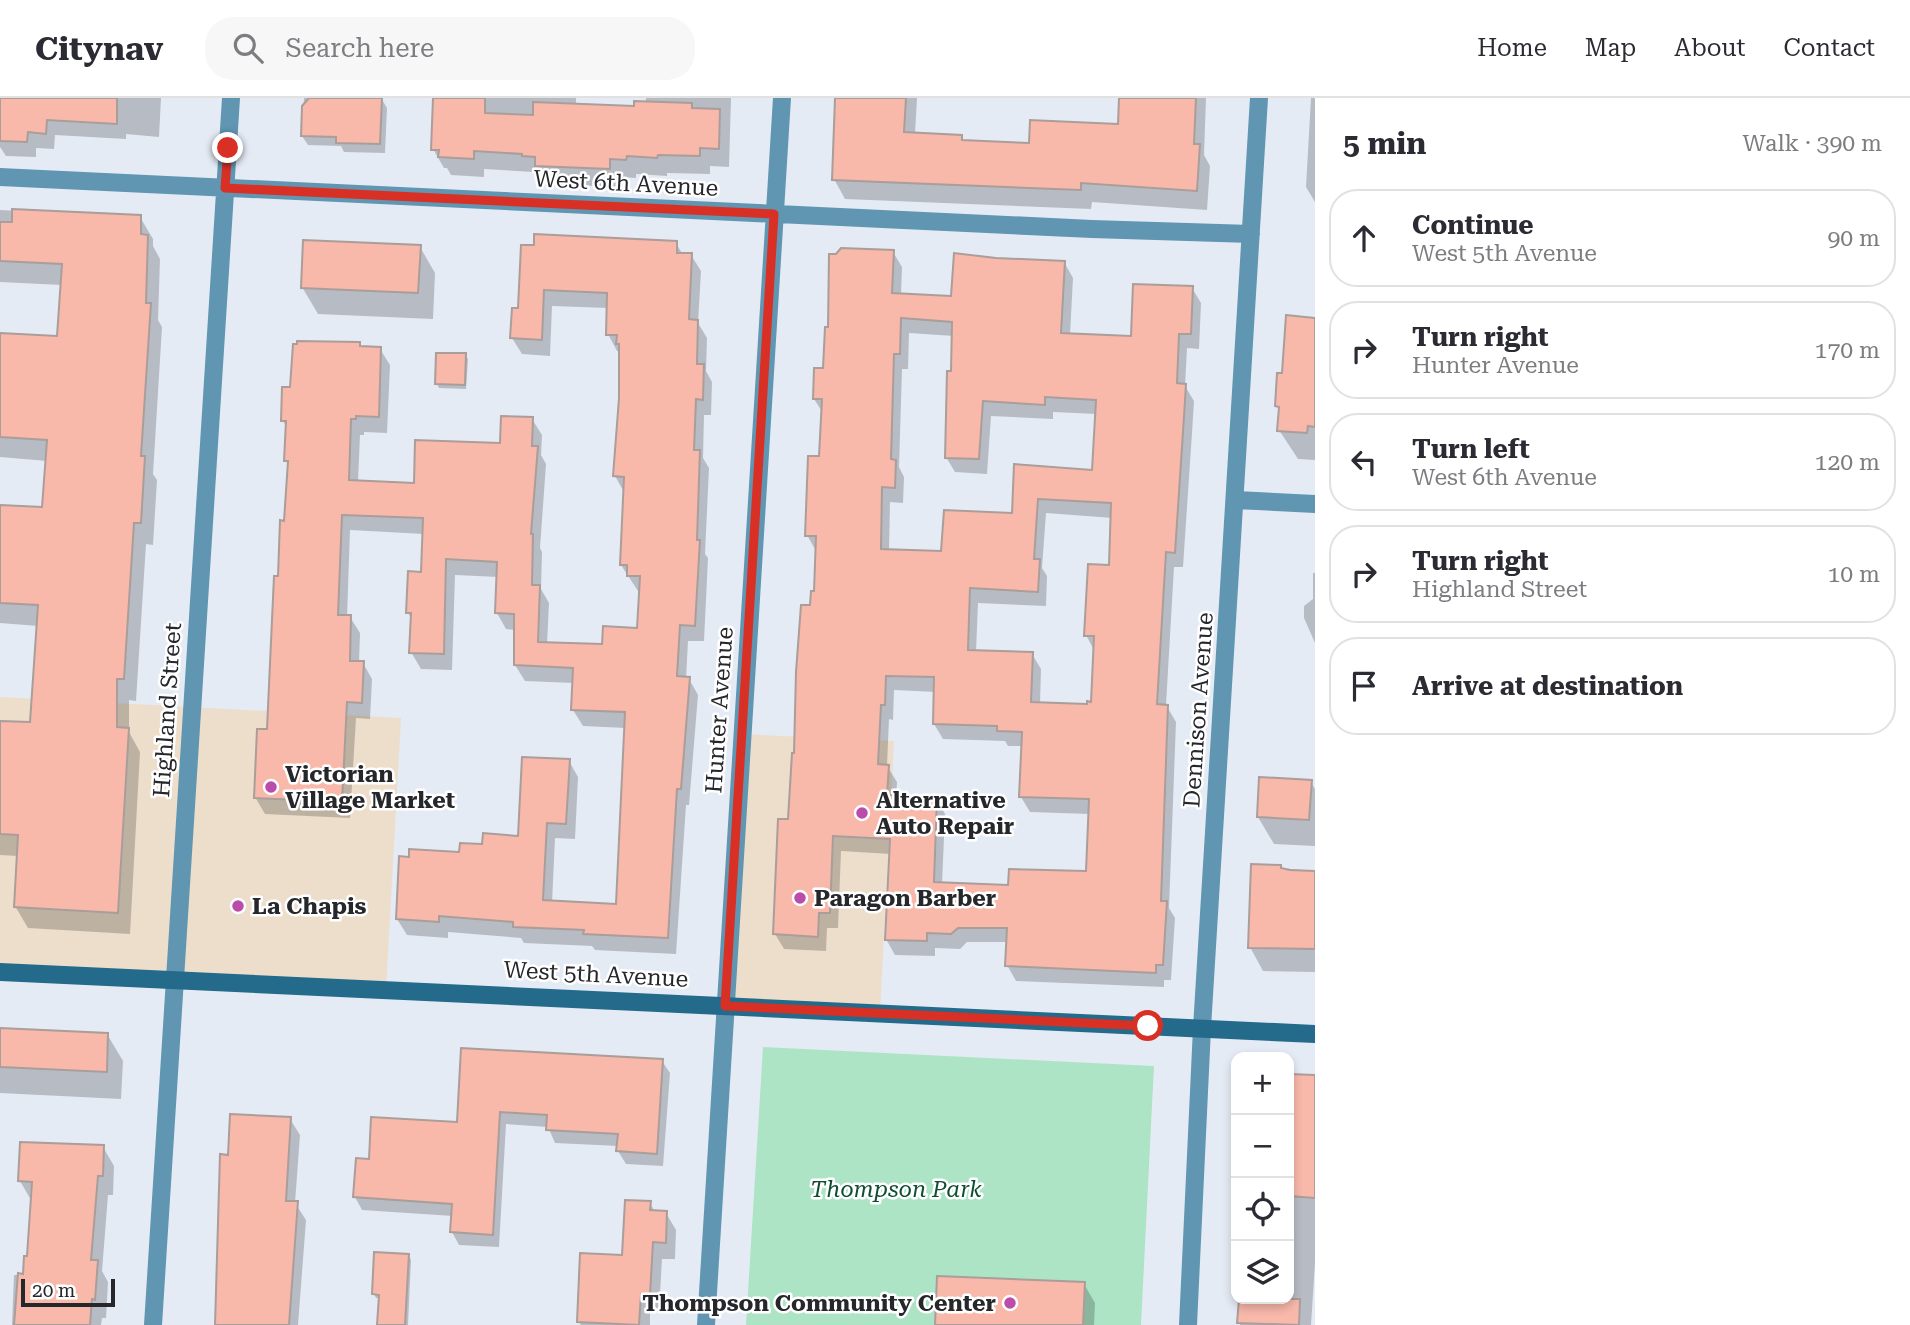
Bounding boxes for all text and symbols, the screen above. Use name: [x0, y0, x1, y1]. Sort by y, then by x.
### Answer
search box: [205, 17, 695, 80]
text: Citynav: [35, 29, 163, 68]
icon: search: [229, 29, 267, 67]
text: Search here: [285, 33, 434, 63]
text: Home: [1477, 34, 1547, 62]
text: Map: [1585, 34, 1636, 62]
text: About: [1674, 34, 1745, 62]
text: Contact: [1783, 34, 1875, 62]
text: 5 min: [1343, 126, 1426, 161]
text: Walk · 390 m: [1743, 130, 1882, 157]
route end: [212, 132, 243, 163]
street label: West 6th Avenue: [533, 165, 719, 202]
text: Continue: [1412, 210, 1534, 240]
icon: ahead: [1345, 219, 1383, 257]
text: 90 m: [1827, 225, 1880, 252]
text: West 5th Avenue: [1412, 240, 1597, 267]
text: Turn right: [1412, 322, 1548, 352]
icon: right: [1345, 331, 1383, 369]
text: 170 m: [1815, 337, 1880, 364]
text: Hunter Avenue: [1412, 352, 1579, 379]
text: Turn left: [1412, 434, 1530, 464]
icon: left: [1345, 443, 1383, 481]
text: 120 m: [1815, 449, 1880, 476]
text: West 6th Avenue: [1412, 464, 1597, 491]
text: Turn right: [1412, 546, 1548, 576]
icon: right: [1345, 555, 1383, 593]
text: 10 m: [1827, 561, 1880, 588]
text: Highland Street: [1412, 576, 1587, 603]
street label: Dennison Avenue: [1178, 611, 1219, 809]
street label: Highland Street: [148, 621, 187, 798]
street label: Hunter Avenue: [700, 626, 739, 794]
icon: arrive: [1345, 667, 1383, 705]
text: Arrive at destination: [1412, 671, 1683, 701]
place label: Victorian Village Market: [285, 761, 455, 814]
marker: Victorian Village Market: [263, 779, 279, 795]
place label: Alternative Auto Repair: [876, 787, 1014, 840]
marker: Alternative Auto Repair: [854, 805, 870, 821]
place label: Paragon Barber: [814, 885, 996, 912]
marker: Paragon Barber: [792, 890, 808, 906]
place label: La Chapis: [252, 893, 367, 920]
marker: La Chapis: [230, 898, 246, 914]
street label: West 5th Avenue: [503, 956, 689, 993]
route start: [1132, 1010, 1163, 1041]
map controls: [1231, 1052, 1294, 1304]
button: +: [1231, 1052, 1294, 1115]
button: −: [1231, 1115, 1294, 1178]
park label: Thompson Park: [810, 1176, 982, 1203]
button: locate: [1231, 1178, 1294, 1241]
button: layers: [1231, 1241, 1294, 1304]
scale bar: [21, 1276, 116, 1308]
text: 20 m: [32, 1279, 75, 1302]
place label: Thompson Community Center: [642, 1290, 996, 1317]
marker: Thompson Community Center: [1002, 1295, 1018, 1311]

